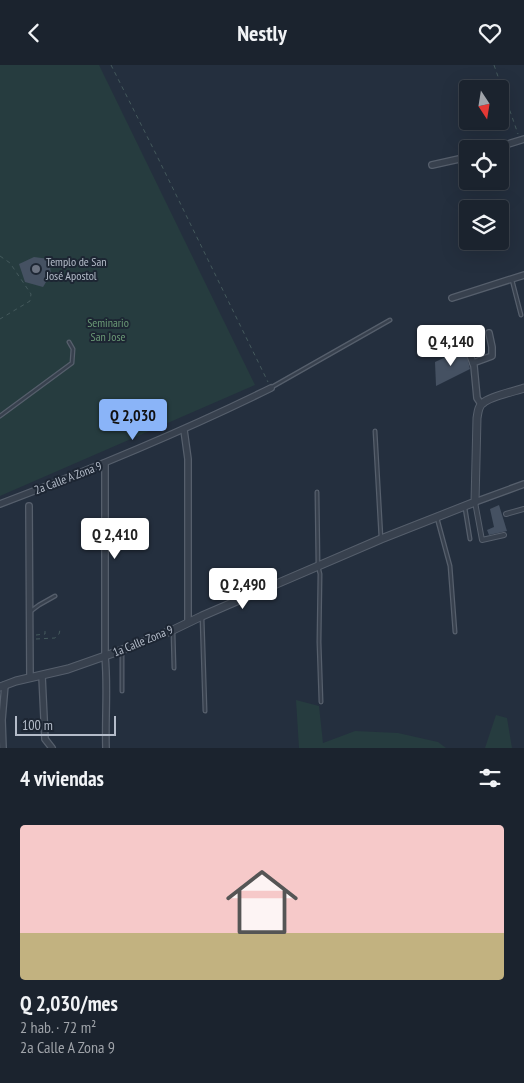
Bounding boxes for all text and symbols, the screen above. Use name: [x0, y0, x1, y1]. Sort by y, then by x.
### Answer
icon: back: [20, 19, 48, 47]
text: Nestly: [237, 19, 287, 47]
icon: heart: [476, 19, 504, 47]
north arrow: [459, 80, 509, 130]
map controls: [459, 80, 509, 250]
button: locate: [459, 140, 509, 190]
button: layers: [459, 200, 509, 250]
place label: Templo de San José Apostol: [45, 254, 107, 283]
marker: Templo de San José Apostol: [30, 263, 42, 275]
park label: Seminario San Jose: [87, 315, 129, 344]
pin: Q 4,140: [405, 325, 497, 367]
text: Q 4,140: [428, 331, 474, 351]
pin: Q 2,030: [87, 399, 179, 441]
text: Q 2,030: [110, 405, 156, 425]
street label: 2a Calle A Zona 9: [32, 458, 104, 497]
pin: Q 2,410: [69, 517, 161, 560]
text: Q 2,410: [92, 524, 138, 544]
pin: Q 2,490: [197, 567, 289, 610]
text: Q 2,490: [220, 574, 266, 594]
street label: 1a Calle Zona 9: [110, 622, 175, 659]
scale bar: [15, 713, 116, 736]
text: 100 m: [22, 716, 53, 734]
icon: filters: [476, 764, 504, 792]
text: 4 viviendas: [20, 765, 104, 792]
icon: home: [217, 857, 307, 947]
text: Q 2,030/mes: [20, 990, 118, 1017]
text: 2 hab. · 72 m²: [20, 1017, 96, 1037]
text: 2a Calle A Zona 9: [20, 1037, 115, 1057]

